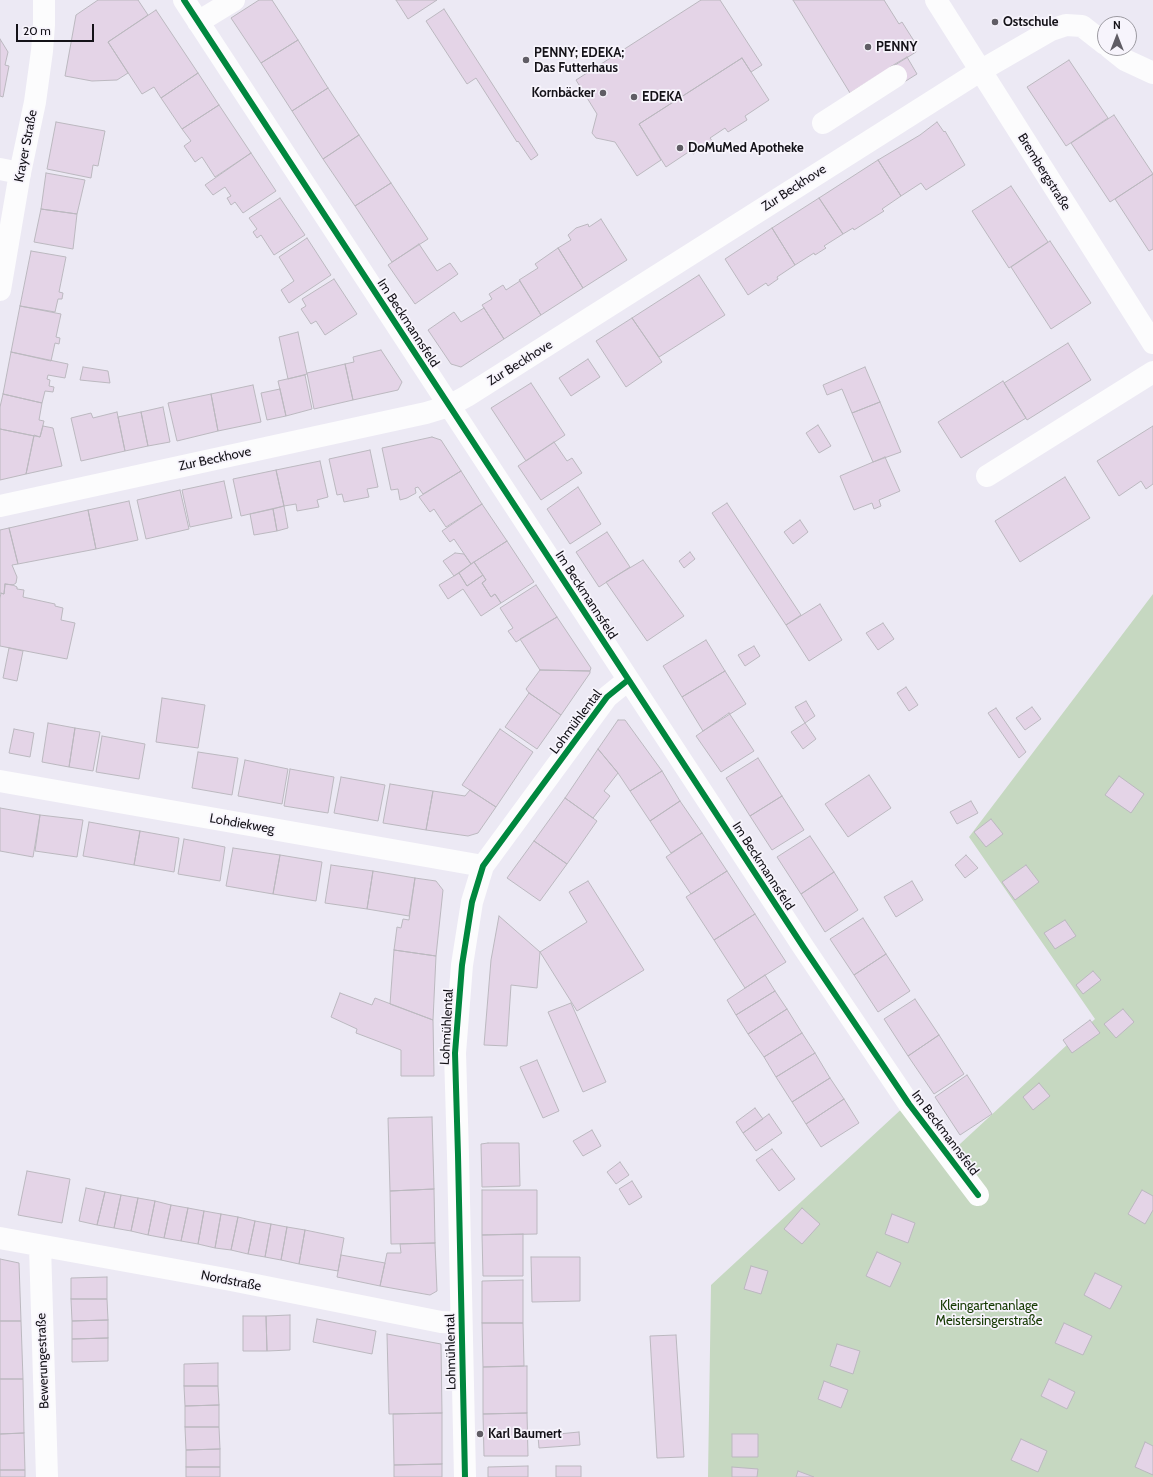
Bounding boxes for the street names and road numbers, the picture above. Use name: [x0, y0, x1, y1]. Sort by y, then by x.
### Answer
street label: Krayer Straße: [11, 108, 41, 184]
street label: Brembergstraße: [1014, 130, 1074, 214]
street label: Zur Beckhove: [759, 161, 829, 215]
street label: Im Beckmannsfeld: [374, 276, 442, 370]
street label: Zur Beckhove: [485, 337, 555, 389]
street label: Zur Beckhove: [177, 444, 253, 474]
street label: Im Beckmannsfeld: [552, 548, 620, 642]
street label: Lohmühlental: [547, 687, 605, 757]
street label: Lohdiekweg: [208, 811, 276, 837]
street label: Im Beckmannsfeld: [729, 819, 797, 913]
street label: Lohmühlental: [437, 988, 457, 1066]
street label: Im Beckmannsfeld: [908, 1087, 982, 1179]
street label: Nordstraße: [199, 1267, 263, 1295]
street label: Bewerungestraße: [34, 1313, 52, 1409]
street label: Lohmühlental: [443, 1314, 459, 1390]

